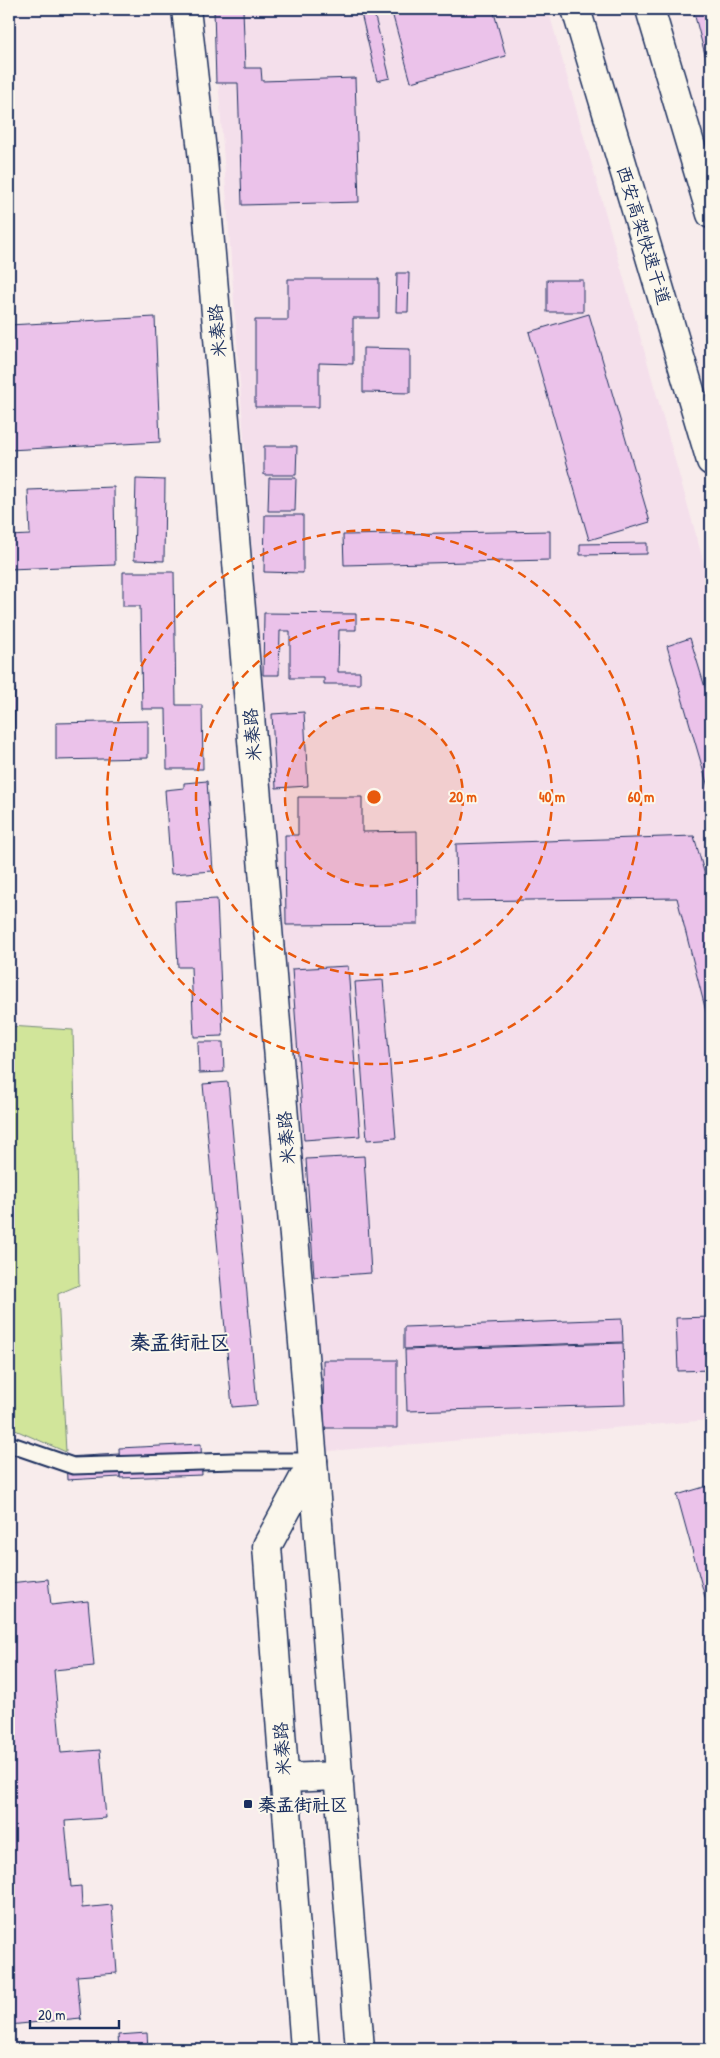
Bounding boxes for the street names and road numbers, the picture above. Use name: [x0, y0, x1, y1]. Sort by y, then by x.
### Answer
street label: 西安高架快速干道: [611, 162, 677, 308]
street label: 米秦路: [202, 303, 232, 359]
street label: 米秦路: [237, 707, 267, 763]
street label: 米秦路: [271, 1110, 301, 1166]
street label: 米秦路: [268, 1721, 296, 1777]

